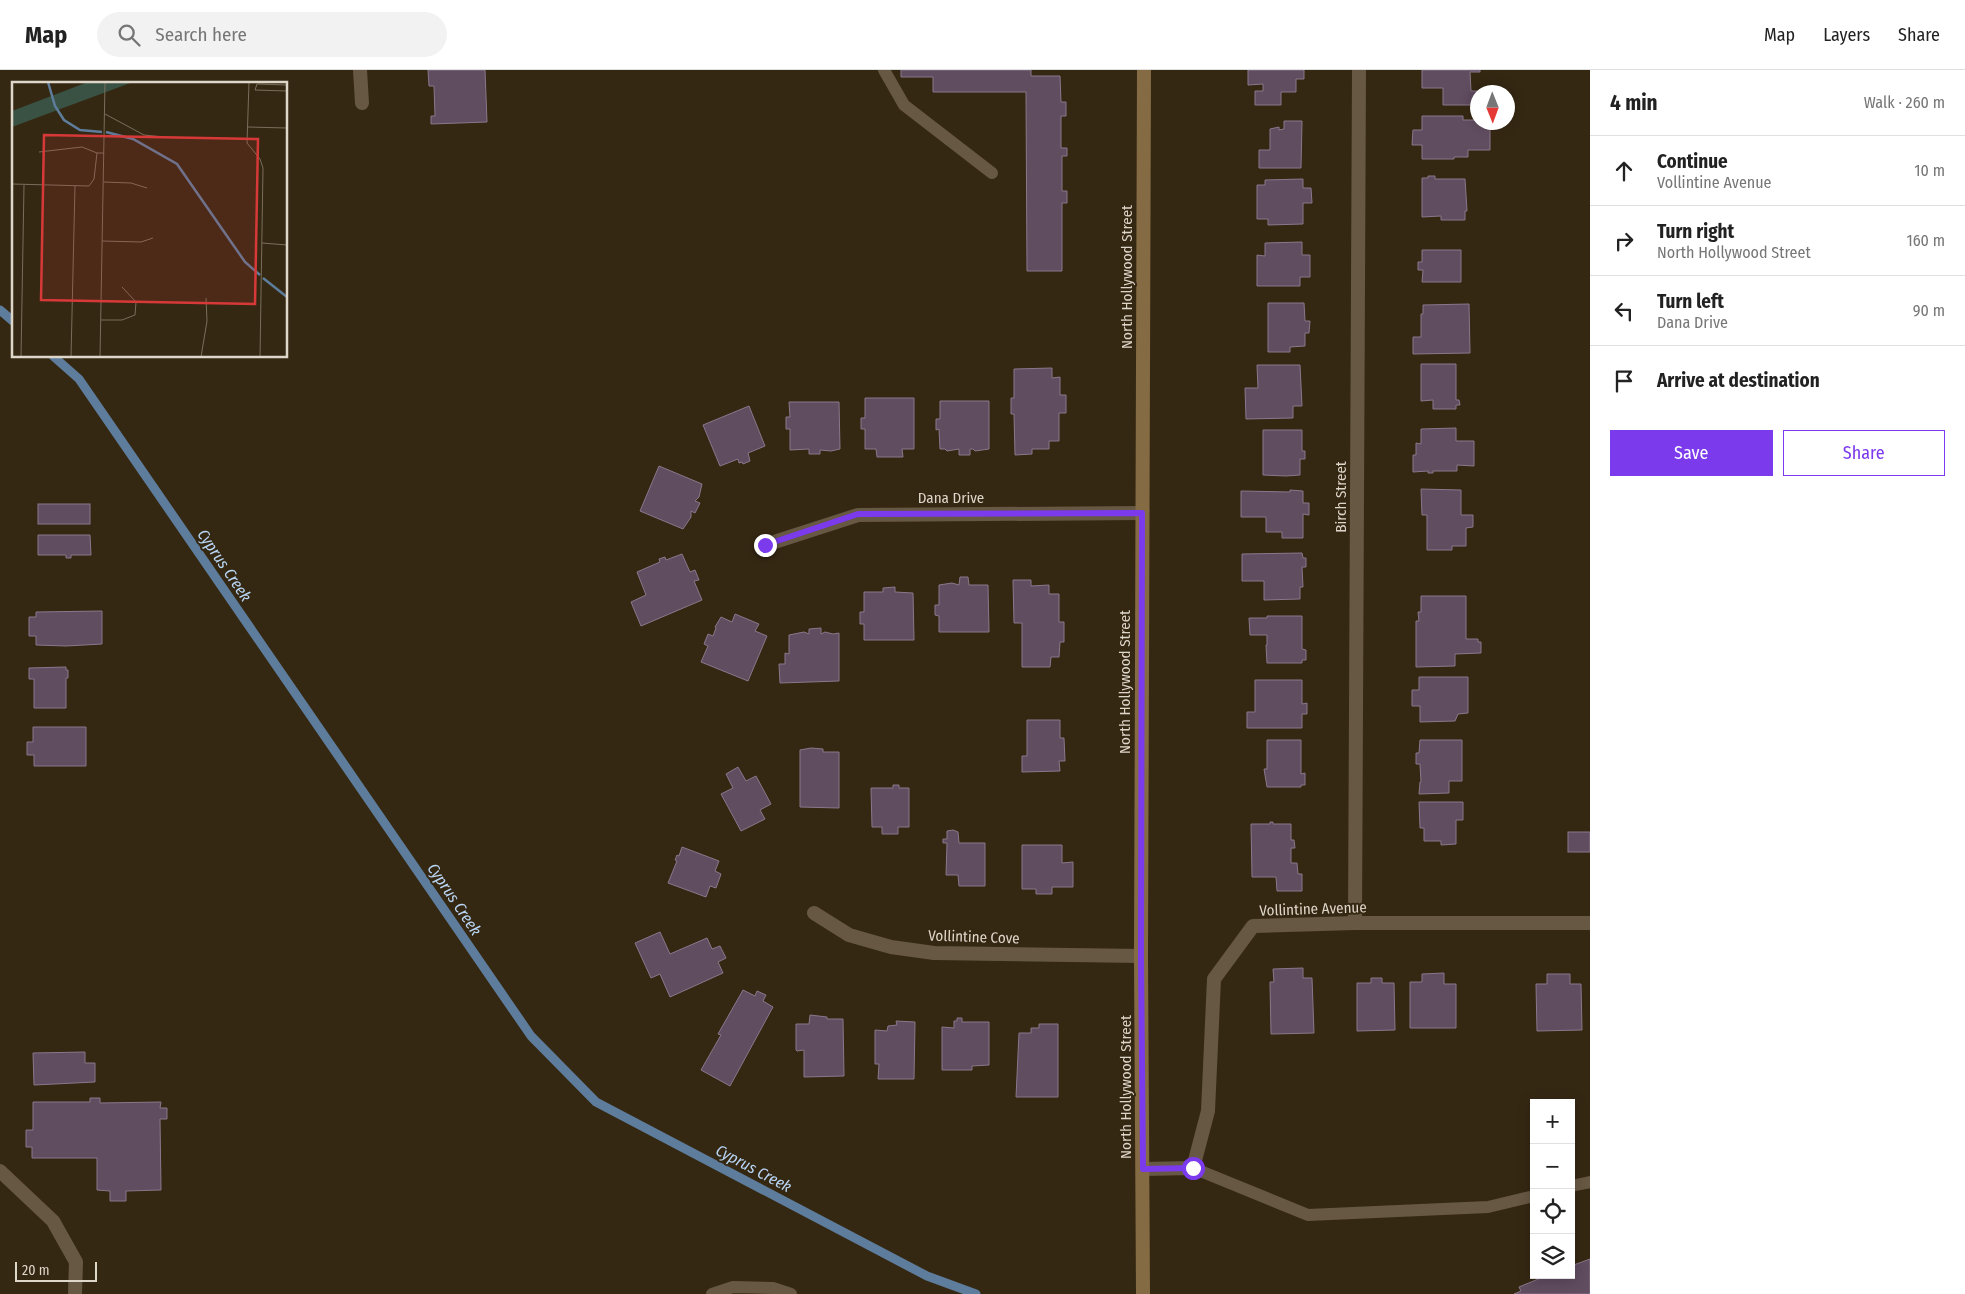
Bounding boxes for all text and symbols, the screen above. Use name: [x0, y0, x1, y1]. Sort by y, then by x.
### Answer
search box: [97, 12, 447, 57]
text: Map: [25, 21, 67, 49]
icon: search: [115, 21, 143, 49]
text: Search here: [155, 23, 247, 46]
text: Map: [1764, 24, 1795, 46]
text: Layers: [1823, 24, 1870, 46]
text: Share: [1898, 24, 1940, 46]
inset map: [12, 82, 288, 358]
north arrow: [1470, 85, 1515, 130]
text: 4 min: [1610, 90, 1658, 116]
text: Walk · 260 m: [1864, 93, 1945, 112]
text: Continue: [1657, 150, 1728, 173]
icon: ahead: [1610, 157, 1638, 185]
text: 10 m: [1914, 161, 1945, 180]
text: Vollintine Avenue: [1657, 173, 1772, 192]
street label: North Hollywood Street: [1118, 205, 1136, 349]
text: Turn right: [1657, 220, 1734, 243]
icon: right: [1610, 227, 1638, 255]
text: 160 m: [1906, 231, 1945, 250]
text: North Hollywood Street: [1657, 243, 1811, 262]
text: Turn left: [1657, 290, 1724, 313]
icon: left: [1610, 297, 1638, 325]
text: 90 m: [1913, 301, 1945, 320]
text: Dana Drive: [1657, 313, 1728, 332]
icon: arrive: [1610, 367, 1638, 395]
text: Arrive at destination: [1657, 369, 1820, 392]
button: Save: [1610, 430, 1773, 476]
button: Share: [1783, 430, 1945, 476]
street label: Birch Street: [1332, 461, 1350, 533]
street label: Dana Drive: [918, 489, 984, 507]
water label: Cyprus Creek: [193, 526, 256, 605]
route end: [754, 534, 777, 557]
street label: North Hollywood Street: [1116, 610, 1134, 754]
water label: Cyprus Creek: [423, 860, 486, 939]
street label: Vollintine Avenue: [1259, 898, 1367, 920]
street label: Vollintine Cove: [928, 926, 1020, 948]
street label: North Hollywood Street: [1117, 1015, 1135, 1159]
map controls: [1530, 1099, 1575, 1279]
button: +: [1530, 1099, 1575, 1144]
water label: Cyprus Creek: [713, 1141, 795, 1196]
button: −: [1530, 1144, 1575, 1189]
route start: [1182, 1157, 1205, 1180]
button: locate: [1530, 1189, 1575, 1234]
button: layers: [1530, 1234, 1575, 1279]
scale bar: [15, 1259, 98, 1282]
text: 20 m: [22, 1262, 50, 1279]

